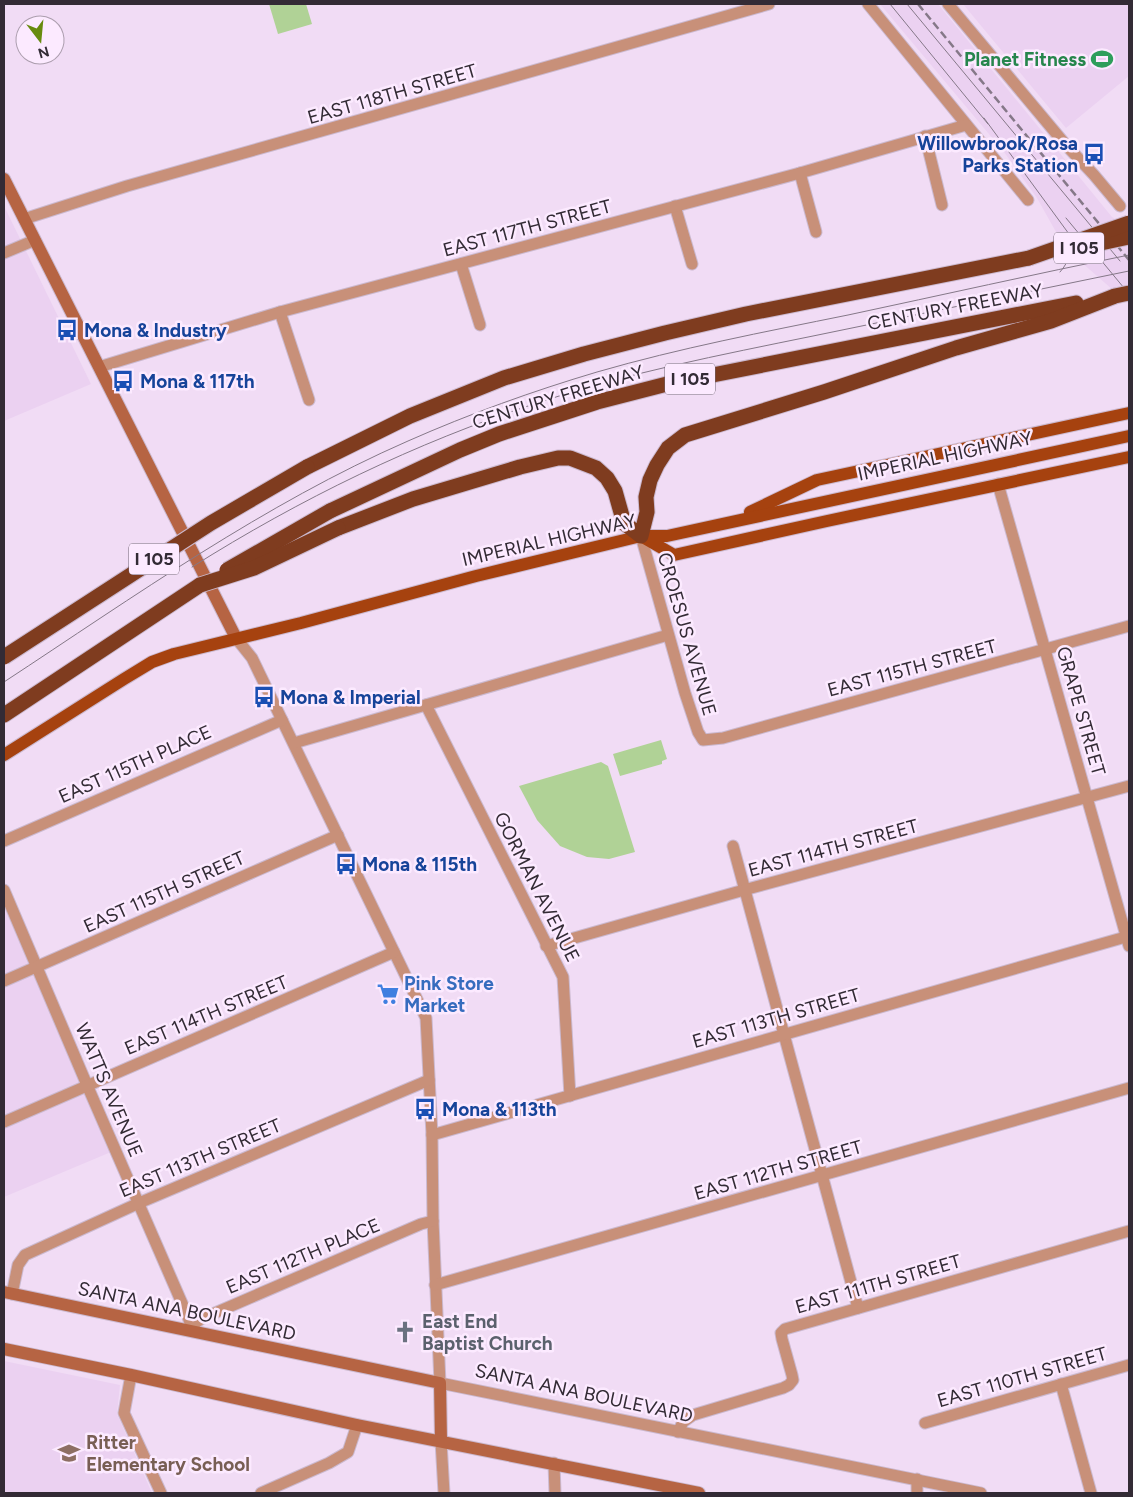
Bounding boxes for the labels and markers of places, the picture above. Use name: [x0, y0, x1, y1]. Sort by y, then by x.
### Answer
sports icon: Planet Fitness: [1089, 46, 1115, 72]
place label: Planet Fitness: [964, 48, 1086, 71]
place label: Willowbrook/Rosa Parks Station: [917, 132, 1078, 177]
bus stop icon: Willowbrook/Rosa Parks Station: [1081, 141, 1107, 167]
bus stop icon: Mona & Industry: [54, 317, 80, 343]
place label: Mona & Industry: [84, 319, 227, 342]
bus stop icon: Mona & 117th: [110, 368, 136, 394]
place label: Mona & 117th: [140, 370, 255, 393]
bus stop icon: Mona & Imperial: [251, 684, 277, 710]
place label: Mona & Imperial: [280, 686, 421, 709]
bus stop icon: Mona & 115th: [333, 851, 359, 877]
place label: Mona & 115th: [362, 853, 477, 876]
place label: Pink Store Market: [404, 972, 494, 1017]
supermarket icon: Pink Store Market: [375, 981, 401, 1007]
bus stop icon: Mona & 113th: [412, 1096, 438, 1122]
place label: Mona & 113th: [442, 1098, 557, 1121]
place label: East End Baptist Church: [422, 1310, 553, 1355]
church icon: East End Baptist Church: [392, 1319, 418, 1345]
place label: Ritter Elementary School: [86, 1431, 250, 1476]
school or university icon: Ritter Elementary School: [56, 1440, 82, 1466]

